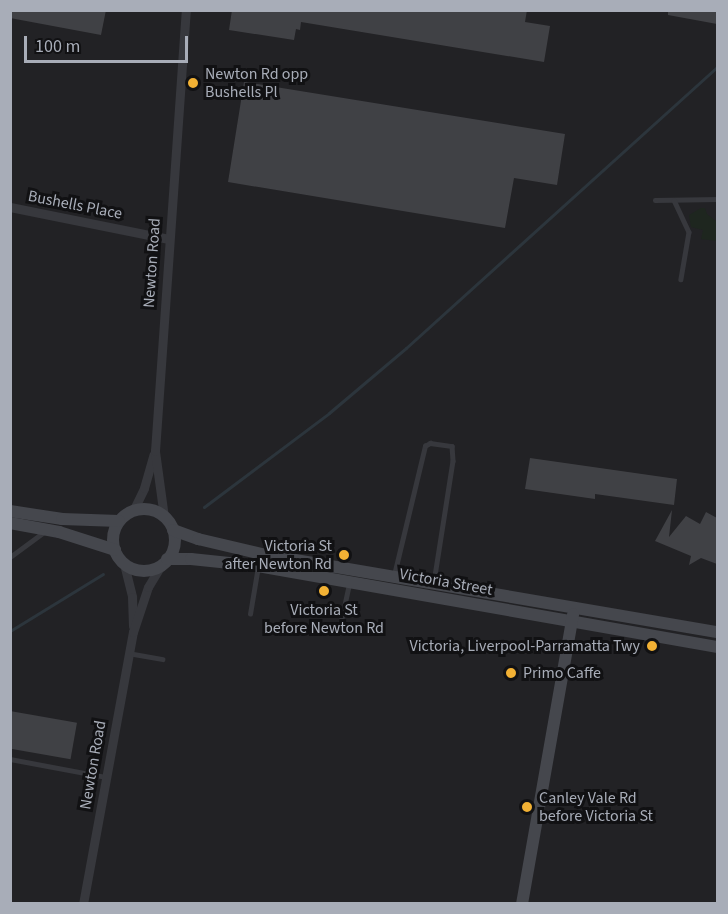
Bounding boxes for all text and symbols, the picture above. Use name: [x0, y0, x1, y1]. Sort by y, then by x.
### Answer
scale bar: [27, 24, 190, 62]
text: 100 m: [35, 34, 80, 59]
place label: Newton Rd opp Bushells Pl: [205, 64, 308, 102]
marker: Newton Rd opp Bushells Pl: [186, 76, 200, 90]
street label: Bushells Place: [26, 186, 124, 224]
street label: Newton Road: [139, 217, 165, 309]
place label: Victoria St after Newton Rd: [224, 536, 332, 574]
marker: Victoria St after Newton Rd: [337, 548, 351, 562]
street label: Victoria Street: [398, 564, 494, 600]
marker: Victoria St before Newton Rd: [317, 584, 331, 598]
place label: Victoria St before Newton Rd: [264, 600, 384, 638]
place label: Victoria, Liverpool-Parramatta Twy: [409, 636, 640, 656]
marker: Victoria, Liverpool-Parramatta Twy: [645, 639, 659, 653]
place label: Primo Caffe: [523, 663, 601, 683]
marker: Primo Caffe: [504, 666, 518, 680]
street label: Newton Road: [76, 719, 110, 811]
place label: Canley Vale Rd before Victoria St: [539, 788, 653, 826]
marker: Canley Vale Rd before Victoria St: [520, 800, 534, 814]

